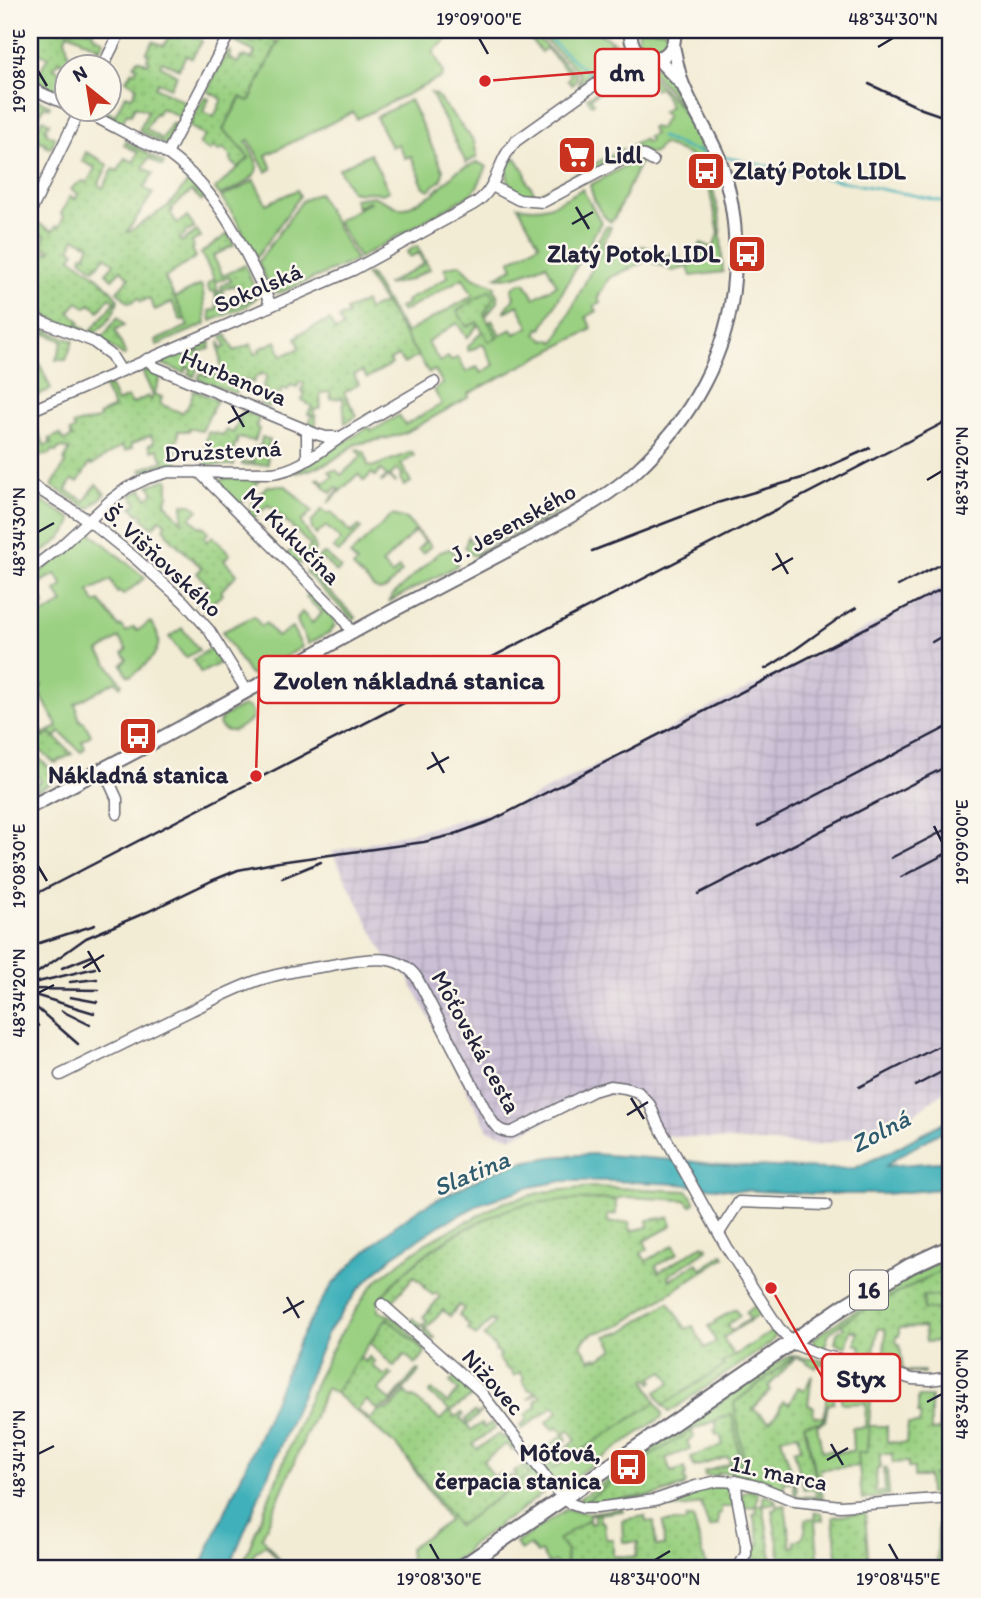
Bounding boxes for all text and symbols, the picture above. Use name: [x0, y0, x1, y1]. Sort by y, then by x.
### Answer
text: 19°09'00"E: [436, 8, 522, 30]
text: 48°34'30"N: [848, 8, 938, 30]
text: 19°08'45"E: [8, 29, 30, 113]
callout: dm: [595, 49, 659, 96]
north arrow: [52, 52, 122, 122]
text: dm: [609, 56, 646, 88]
text: N: [68, 61, 91, 87]
supermarket icon: Lidl: [556, 134, 598, 176]
place label: Lidl: [604, 140, 643, 169]
bus stop icon: Zlatý Potok LIDL: [685, 150, 727, 192]
place label: Zlatý Potok LIDL: [733, 156, 906, 186]
bus stop icon: Zlatý Potok,LIDL: [726, 233, 768, 275]
place label: Zlatý Potok,LIDL: [547, 239, 721, 269]
street label: Sokolská: [209, 256, 307, 319]
street label: Hurbanova: [177, 341, 292, 412]
text: 48°34'20"N: [951, 426, 973, 516]
street label: Družstevná: [164, 433, 283, 468]
street label: J. Jesenského: [445, 476, 581, 569]
street label: M. Kukučína: [237, 481, 348, 591]
text: 48°34'30"N: [8, 487, 30, 577]
street label: Š. Višňovského: [98, 498, 229, 623]
callout: Zvolen nákladná stanica: [259, 656, 559, 703]
text: Zvolen nákladná stanica: [273, 664, 545, 696]
bus stop icon: Nákladná stanica: [117, 715, 159, 757]
place label: Nákladná stanica: [48, 760, 229, 789]
text: 19°09'00"E: [951, 799, 973, 885]
text: 19°08'30"E: [8, 824, 30, 908]
text: 48°34'20"N: [8, 948, 30, 1038]
street label: Môťovská cesta: [425, 965, 528, 1118]
water label: Zolná: [845, 1102, 916, 1160]
water label: Slatina: [428, 1142, 515, 1203]
road number: 16: [850, 1270, 888, 1310]
street label: Nižovec: [456, 1343, 531, 1421]
text: 48°34'00"N: [951, 1349, 973, 1439]
callout: Styx: [822, 1354, 900, 1401]
text: Styx: [836, 1362, 887, 1394]
text: 48°34'10"N: [8, 1410, 30, 1498]
place label: Môťová, čerpacia stanica: [435, 1438, 601, 1496]
bus stop icon: Môťová, čerpacia stanica: [607, 1446, 649, 1488]
street label: 11. marca: [728, 1448, 830, 1497]
text: 19°08'30"E: [397, 1568, 481, 1590]
text: 48°34'00"N: [610, 1568, 700, 1590]
text: 19°08'45"E: [856, 1568, 940, 1590]

